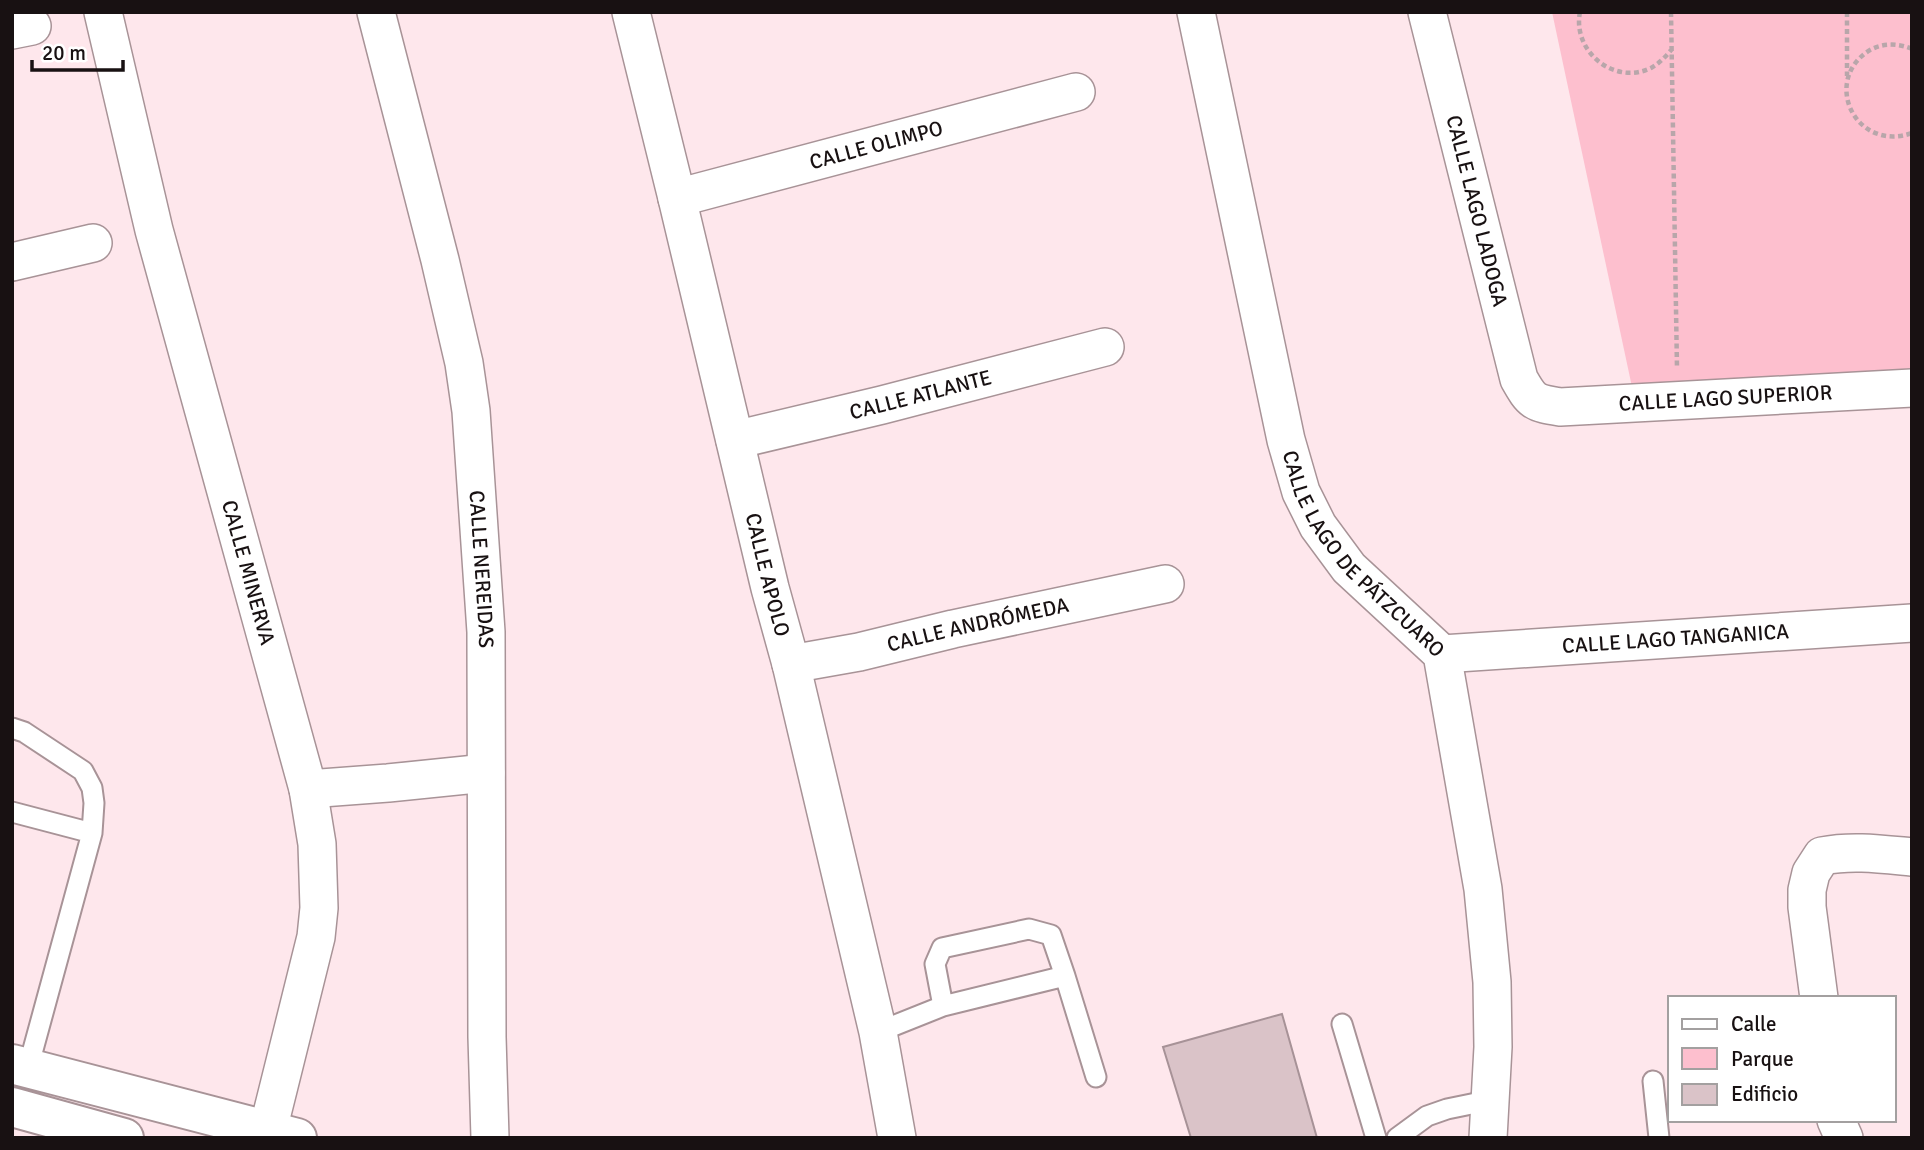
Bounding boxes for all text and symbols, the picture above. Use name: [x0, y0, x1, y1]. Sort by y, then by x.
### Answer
scale bar: [32, 28, 122, 72]
text: 20 m: [42, 40, 86, 66]
street label: CALLE LAGO LADOGA: [1440, 112, 1513, 309]
street label: CALLE OLIMPO: [807, 115, 946, 175]
street label: CALLE ATLANTE: [847, 364, 994, 425]
street label: CALLE LAGO SUPERIOR: [1618, 379, 1833, 417]
street label: CALLE LAGO DE PÁTZCUARO: [1277, 447, 1450, 663]
street label: CALLE NEREIDAS: [463, 489, 499, 648]
street label: CALLE MINERVA: [216, 497, 281, 648]
street label: CALLE APOLO: [740, 510, 796, 639]
street label: CALLE ANDRÓMEDA: [884, 592, 1071, 658]
street label: CALLE LAGO TANGANICA: [1561, 618, 1790, 659]
legend: [1668, 996, 1896, 1122]
text: Calle: [1731, 1011, 1777, 1037]
text: Parque: [1731, 1046, 1794, 1072]
text: Edificio: [1731, 1081, 1798, 1107]

